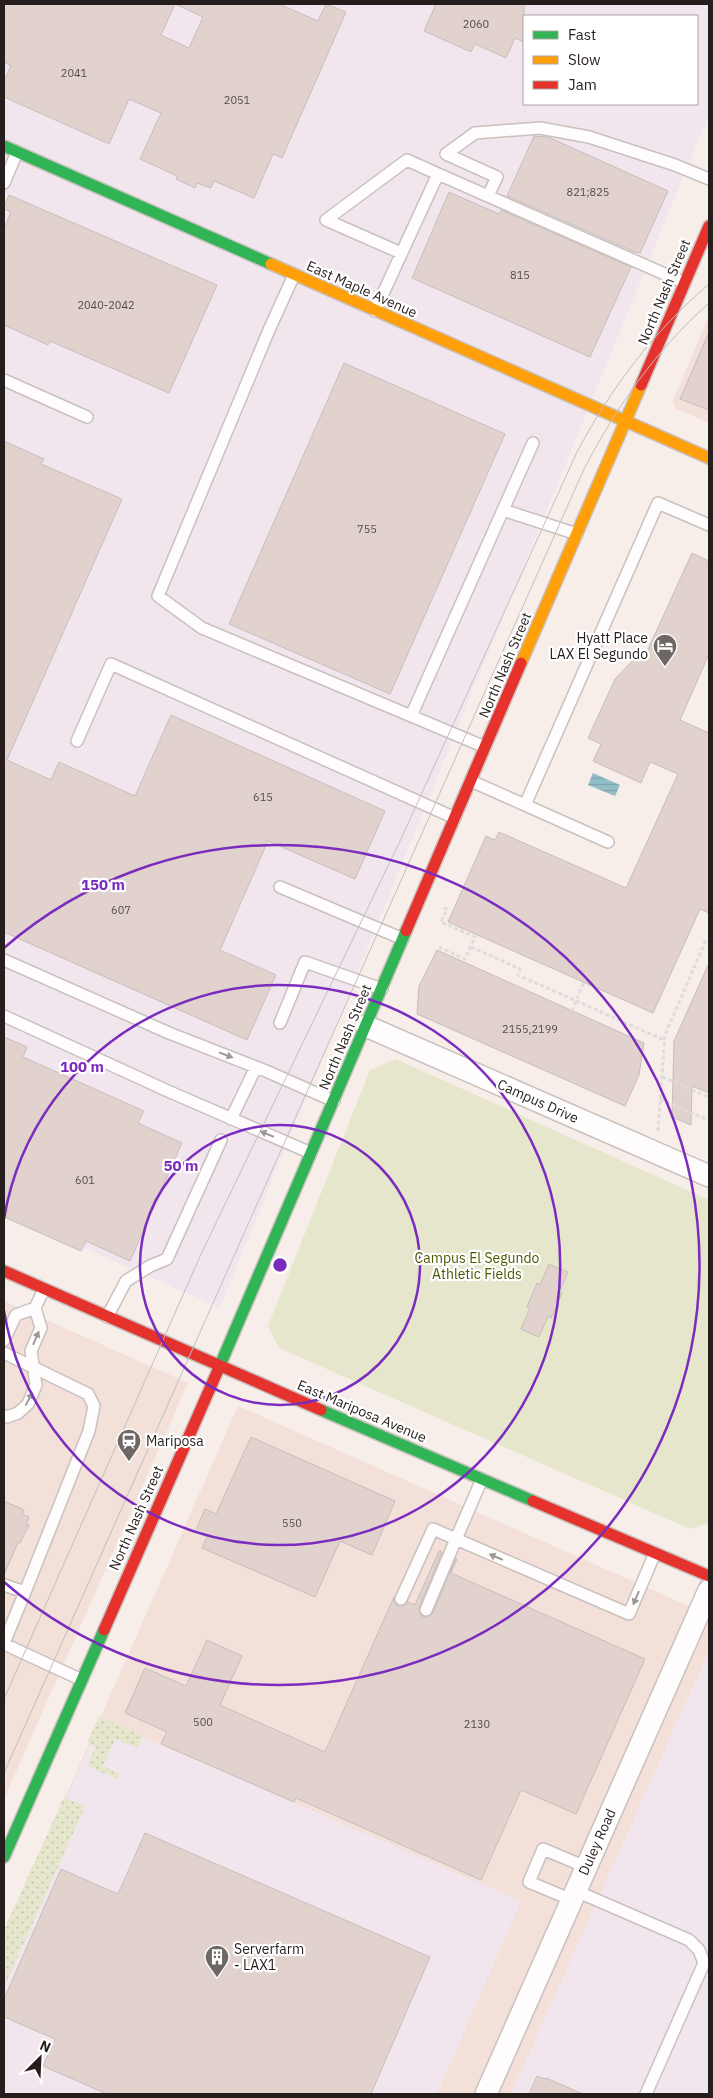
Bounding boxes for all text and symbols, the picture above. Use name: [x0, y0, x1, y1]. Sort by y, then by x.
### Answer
legend: [523, 15, 698, 105]
house number: 2060: [463, 17, 489, 31]
text: Fast: [568, 25, 596, 44]
text: Slow: [568, 50, 601, 69]
house number: 2041: [61, 66, 88, 80]
text: Jam: [568, 75, 597, 94]
house number: 2051: [224, 93, 251, 107]
house number: 821;825: [567, 185, 609, 199]
street label: North Nash Street: [634, 236, 694, 348]
street label: East Maple Avenue: [304, 257, 420, 322]
house number: 815: [510, 268, 530, 282]
house number: 2040-2042: [77, 298, 135, 312]
house number: 755: [357, 522, 377, 536]
street label: North Nash Street: [475, 609, 535, 721]
place label: Hyatt Place LAX El Segundo: [549, 629, 648, 663]
hotel icon: Hyatt Place LAX El Segundo: [652, 633, 678, 667]
house number: 615: [253, 790, 273, 804]
text: 150 m: [81, 875, 125, 894]
house number: 607: [111, 903, 131, 917]
street label: North Nash Street: [315, 981, 375, 1093]
house number: 2155,2199: [502, 1022, 558, 1036]
one-way arrow: [219, 1052, 233, 1060]
text: 100 m: [60, 1057, 104, 1076]
street label: Campus Drive: [495, 1075, 582, 1127]
one-way arrow: [259, 1129, 274, 1137]
text: 50 m: [164, 1156, 198, 1175]
house number: 601: [75, 1173, 95, 1187]
park label: Campus El Segundo Athletic Fields: [415, 1249, 540, 1283]
centre of rings: [271, 1256, 289, 1274]
one-way arrow: [33, 1331, 41, 1345]
street label: East Mariposa Avenue: [295, 1376, 429, 1446]
one-way arrow: [25, 1392, 33, 1406]
station icon: Mariposa: [116, 1428, 142, 1462]
place label: Mariposa: [146, 1432, 204, 1450]
street label: North Nash Street: [105, 1463, 167, 1573]
house number: 550: [282, 1516, 302, 1530]
one-way arrow: [489, 1552, 503, 1560]
one-way arrow: [631, 1591, 639, 1605]
house number: 500: [193, 1715, 213, 1729]
house number: 2130: [464, 1717, 490, 1731]
street label: Duley Road: [574, 1806, 620, 1878]
place label: Serverfarm - LAX1: [234, 1940, 304, 1974]
building icon: Serverfarm - LAX1: [204, 1944, 230, 1978]
north arrow: [15, 2033, 65, 2083]
text: N: [37, 2036, 54, 2056]

